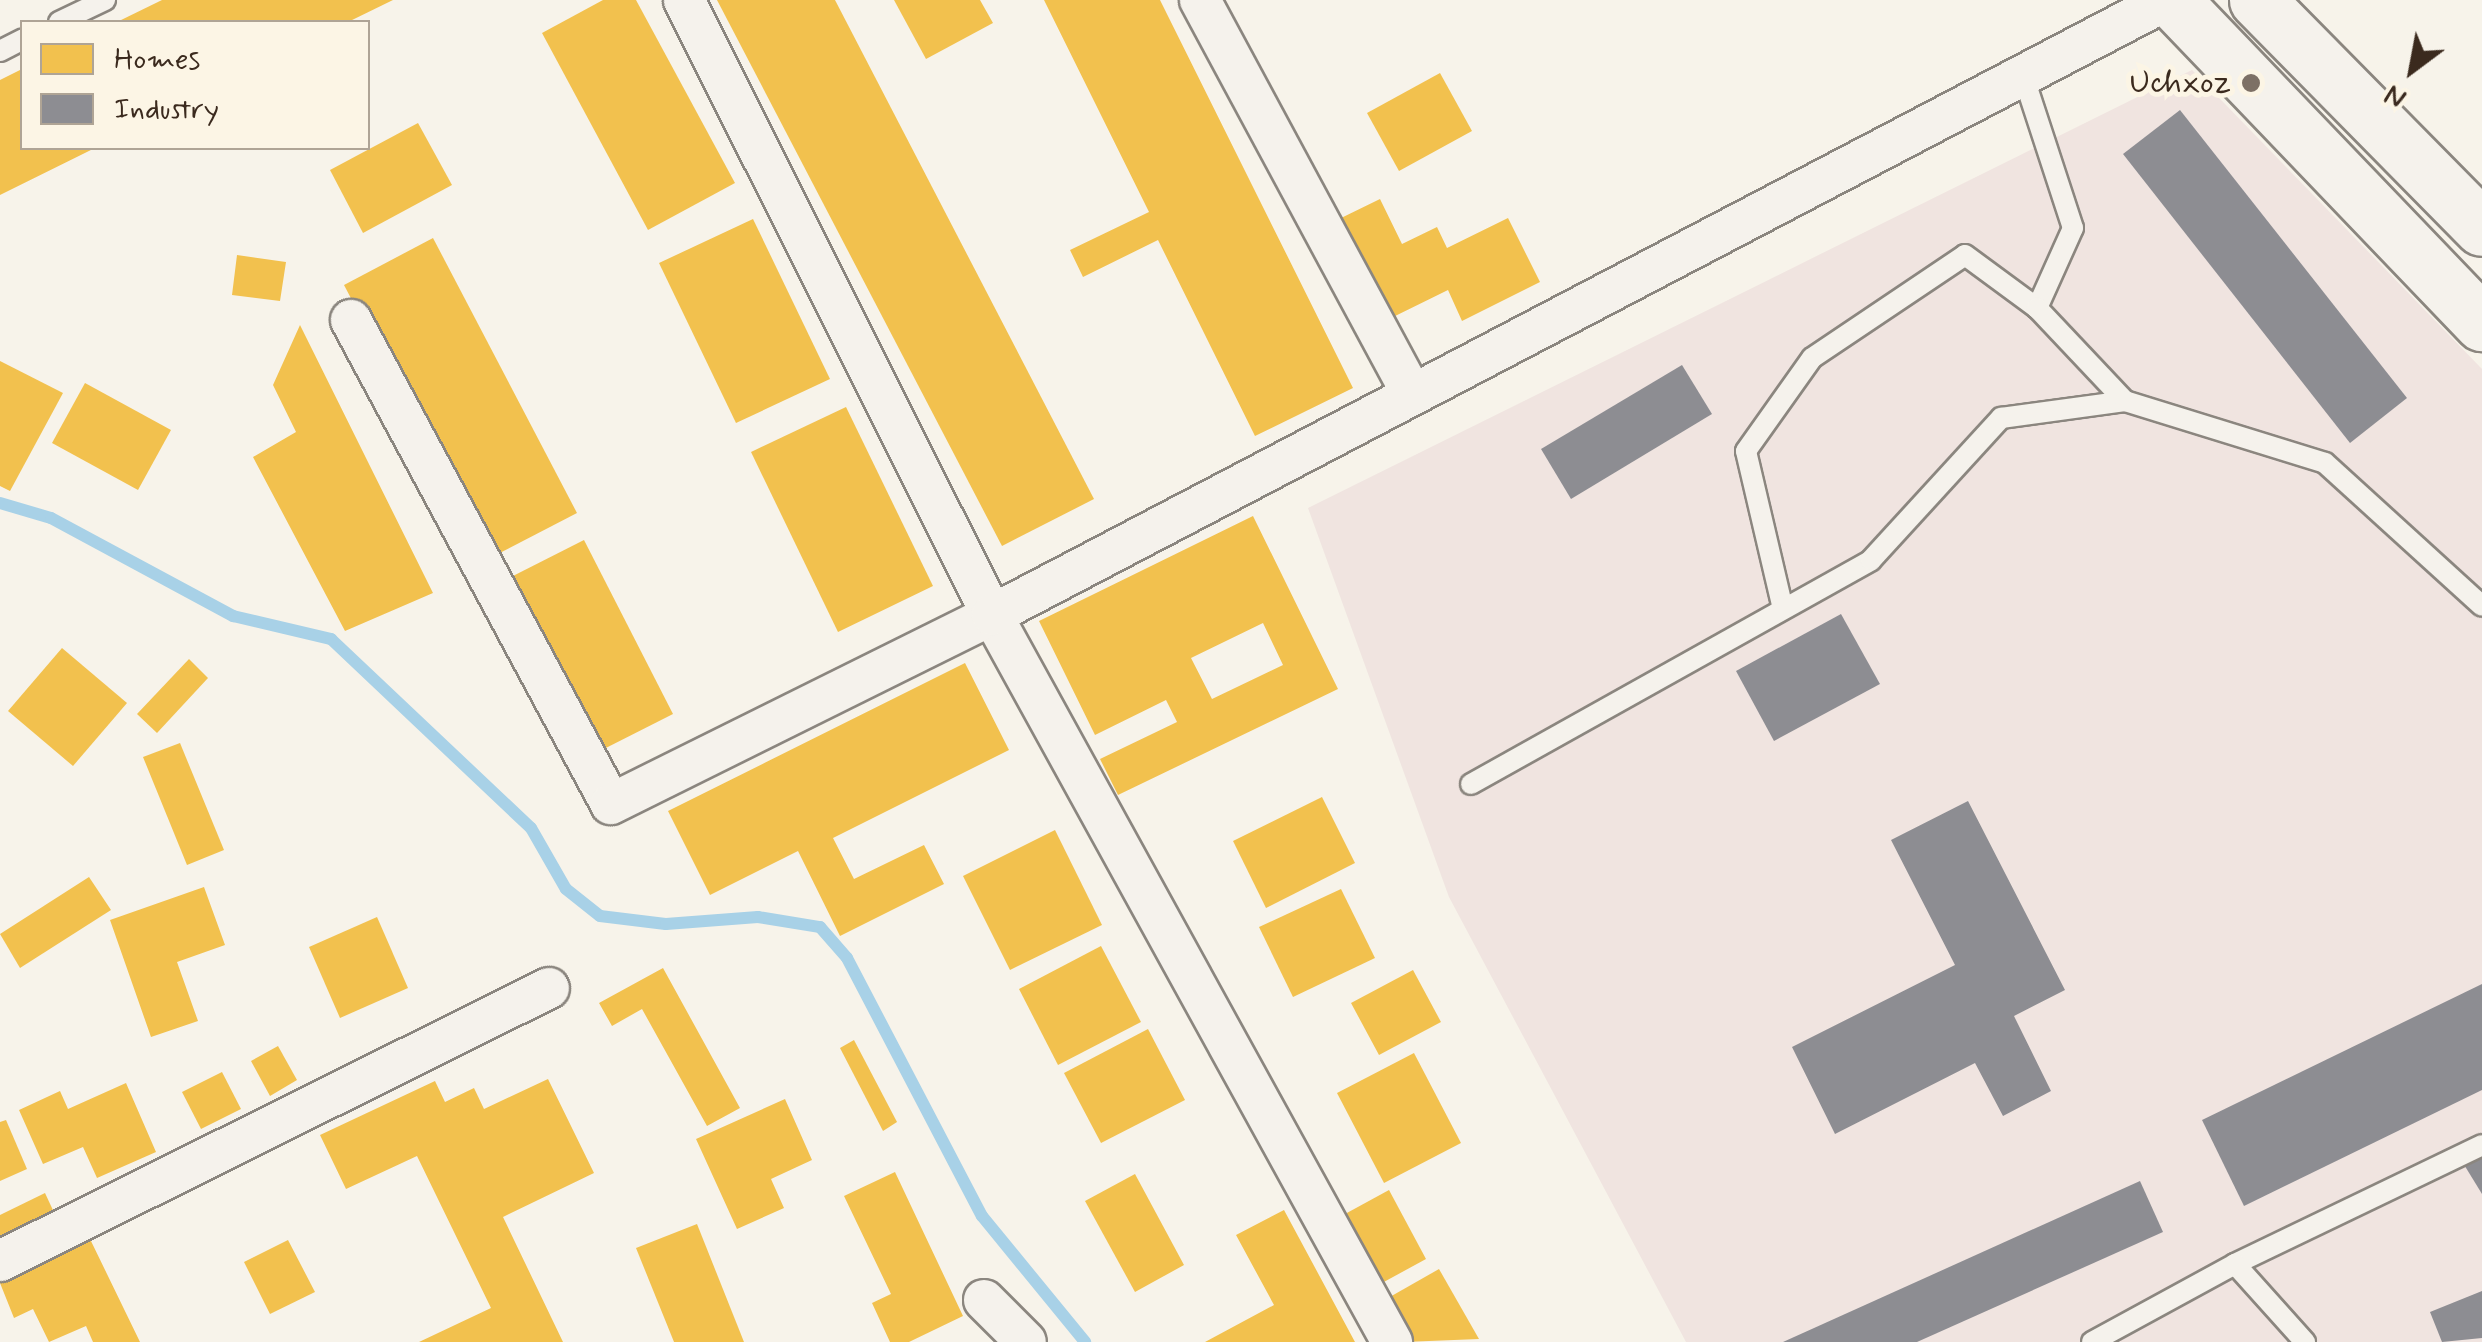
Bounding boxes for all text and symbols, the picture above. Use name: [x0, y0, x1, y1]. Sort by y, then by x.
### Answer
legend: [20, 20, 370, 150]
north arrow: [2362, 20, 2462, 120]
text: Homes: [114, 40, 200, 79]
place label: Uchxoz: [2130, 64, 2231, 102]
marker: Uchxoz: [2240, 72, 2262, 94]
text: N: [2378, 75, 2414, 116]
text: Industry: [114, 90, 219, 129]

